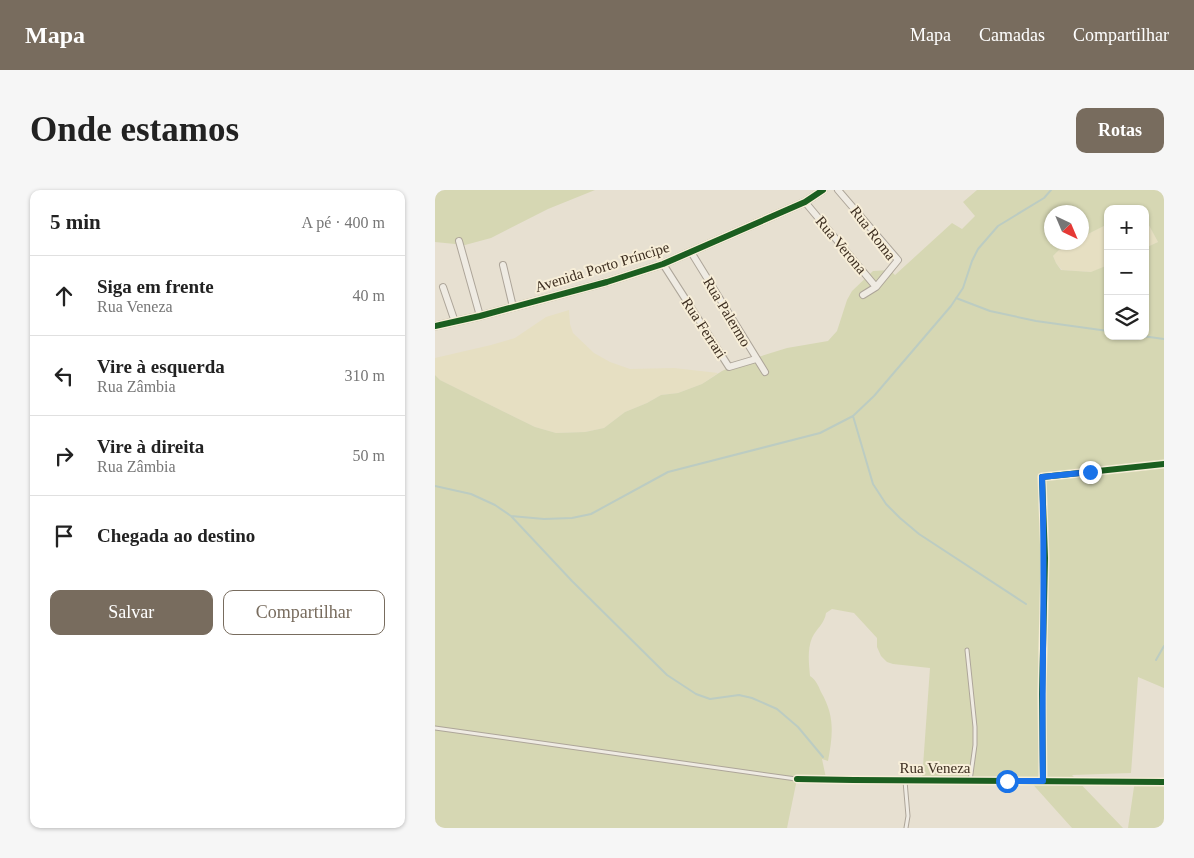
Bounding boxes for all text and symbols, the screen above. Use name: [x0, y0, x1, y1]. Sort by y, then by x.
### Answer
text: Mapa: [25, 22, 85, 48]
text: Mapa: [910, 25, 951, 45]
text: Camadas: [979, 25, 1045, 45]
text: Compartilhar: [1073, 25, 1169, 45]
button: Rotas: [1076, 108, 1164, 153]
text: Onde estamos: [30, 110, 239, 149]
street label: Rua Roma: [847, 203, 899, 263]
north arrow: [1044, 205, 1089, 250]
map controls: [1104, 205, 1149, 340]
button: +: [1104, 205, 1149, 250]
text: 5 min: [50, 210, 101, 234]
street label: Rua Verona: [812, 213, 870, 277]
text: A pé · 400 m: [301, 214, 385, 231]
street label: Avenida Porto Príncipe: [533, 239, 671, 295]
button: −: [1104, 250, 1149, 295]
street label: Rua Palermo: [700, 274, 754, 350]
text: Siga em frente: [97, 276, 214, 297]
icon: ahead: [50, 282, 78, 310]
text: 40 m: [353, 287, 385, 304]
street label: Rua Ferrari: [679, 295, 729, 361]
button: layers: [1104, 295, 1149, 340]
text: Rua Veneza: [97, 298, 173, 315]
text: Vire à esquerda: [97, 356, 225, 377]
icon: left: [50, 362, 78, 390]
text: 310 m: [345, 367, 385, 384]
text: Rua Zâmbia: [97, 378, 176, 395]
text: Vire à direita: [97, 436, 204, 457]
icon: right: [50, 442, 78, 470]
text: 50 m: [353, 447, 385, 464]
text: Rua Zâmbia: [97, 458, 176, 475]
route end: [1079, 461, 1102, 484]
icon: arrive: [50, 522, 78, 550]
text: Chegada ao destino: [97, 525, 255, 546]
button: Salvar: [50, 590, 213, 635]
button: Compartilhar: [223, 590, 385, 635]
street label: Rua Veneza: [900, 760, 971, 776]
route start: [996, 770, 1019, 793]

